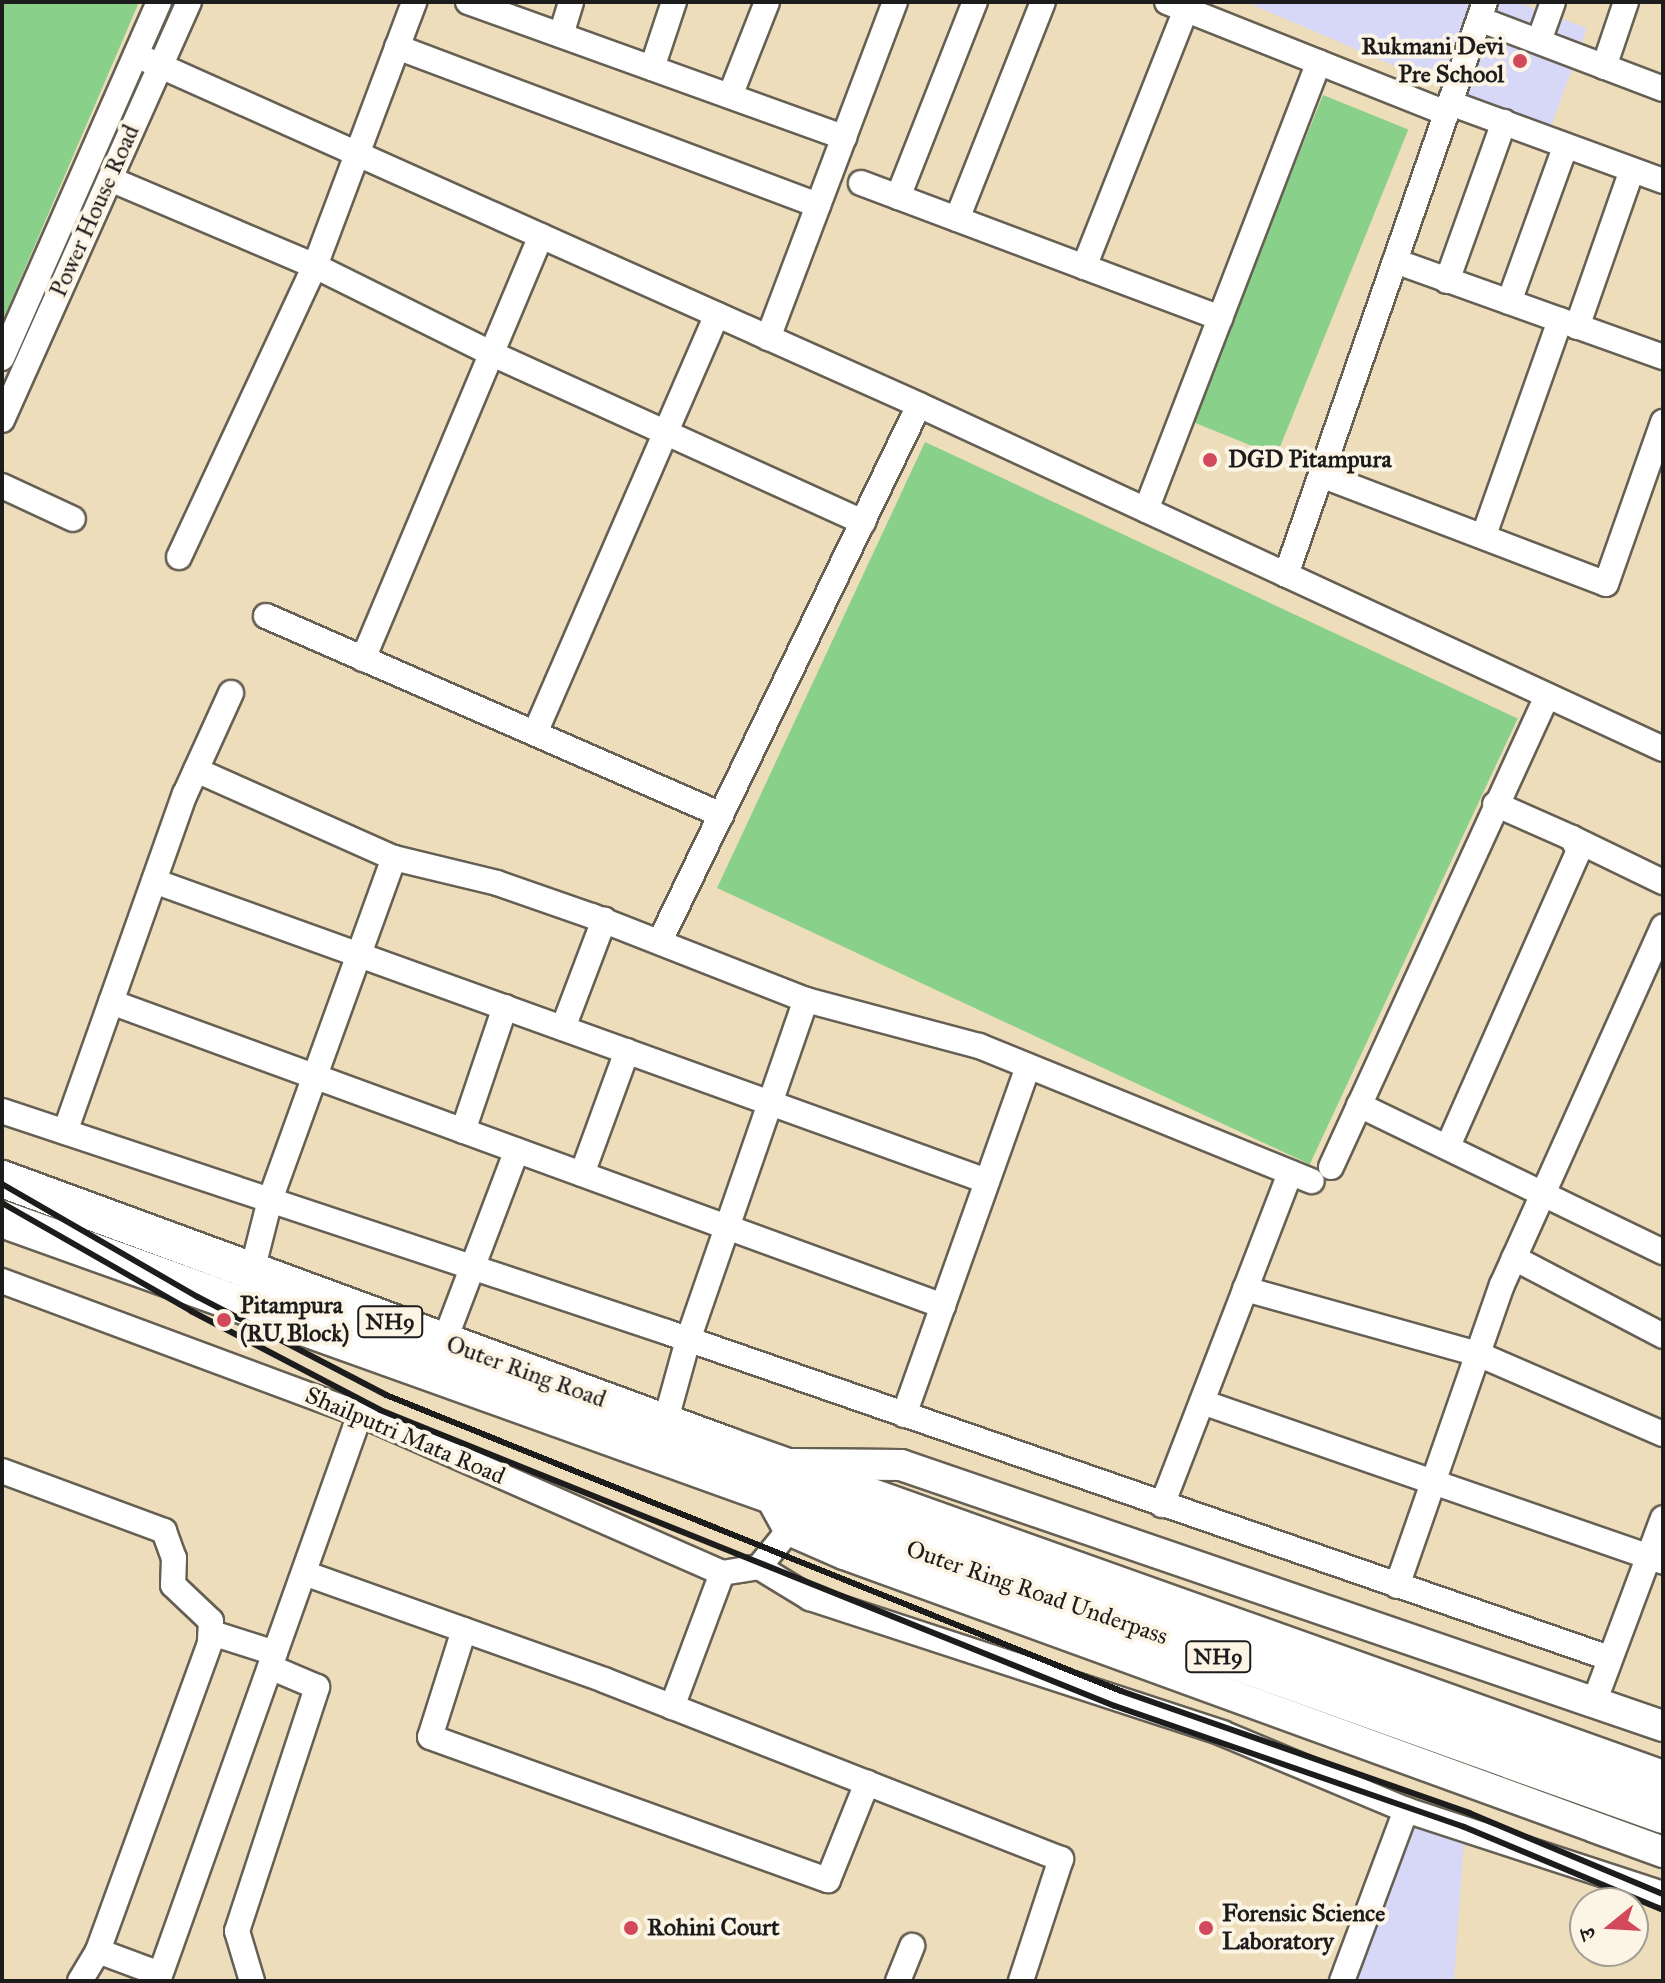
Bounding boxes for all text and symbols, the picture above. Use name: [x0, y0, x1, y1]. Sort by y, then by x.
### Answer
place label: Rukmani Devi Pre School: [1361, 33, 1504, 89]
marker: Rukmani Devi Pre School: [1511, 52, 1529, 70]
street label: Power House Road: [44, 120, 146, 302]
place label: DGD Pitampura: [1228, 446, 1392, 474]
marker: DGD Pitampura: [1199, 449, 1221, 471]
place label: Pitampura (RU Block): [240, 1292, 349, 1348]
road number: NH9: [356, 1304, 424, 1340]
marker: Pitampura (RU Block): [215, 1311, 233, 1329]
street label: Outer Ring Road: [442, 1330, 610, 1414]
street label: Shailputri Mata Road: [301, 1381, 509, 1491]
street label: Outer Ring Road Underpass: [902, 1535, 1172, 1651]
road number: NH9: [1184, 1639, 1252, 1675]
north arrow: [1569, 1887, 1649, 1967]
place label: Forensic Science Laboratory: [1222, 1900, 1385, 1956]
place label: Rohini Court: [647, 1914, 779, 1942]
marker: Rohini Court: [622, 1919, 640, 1937]
marker: Forensic Science Laboratory: [1197, 1919, 1215, 1937]
text: उ: [1573, 1924, 1602, 1943]

